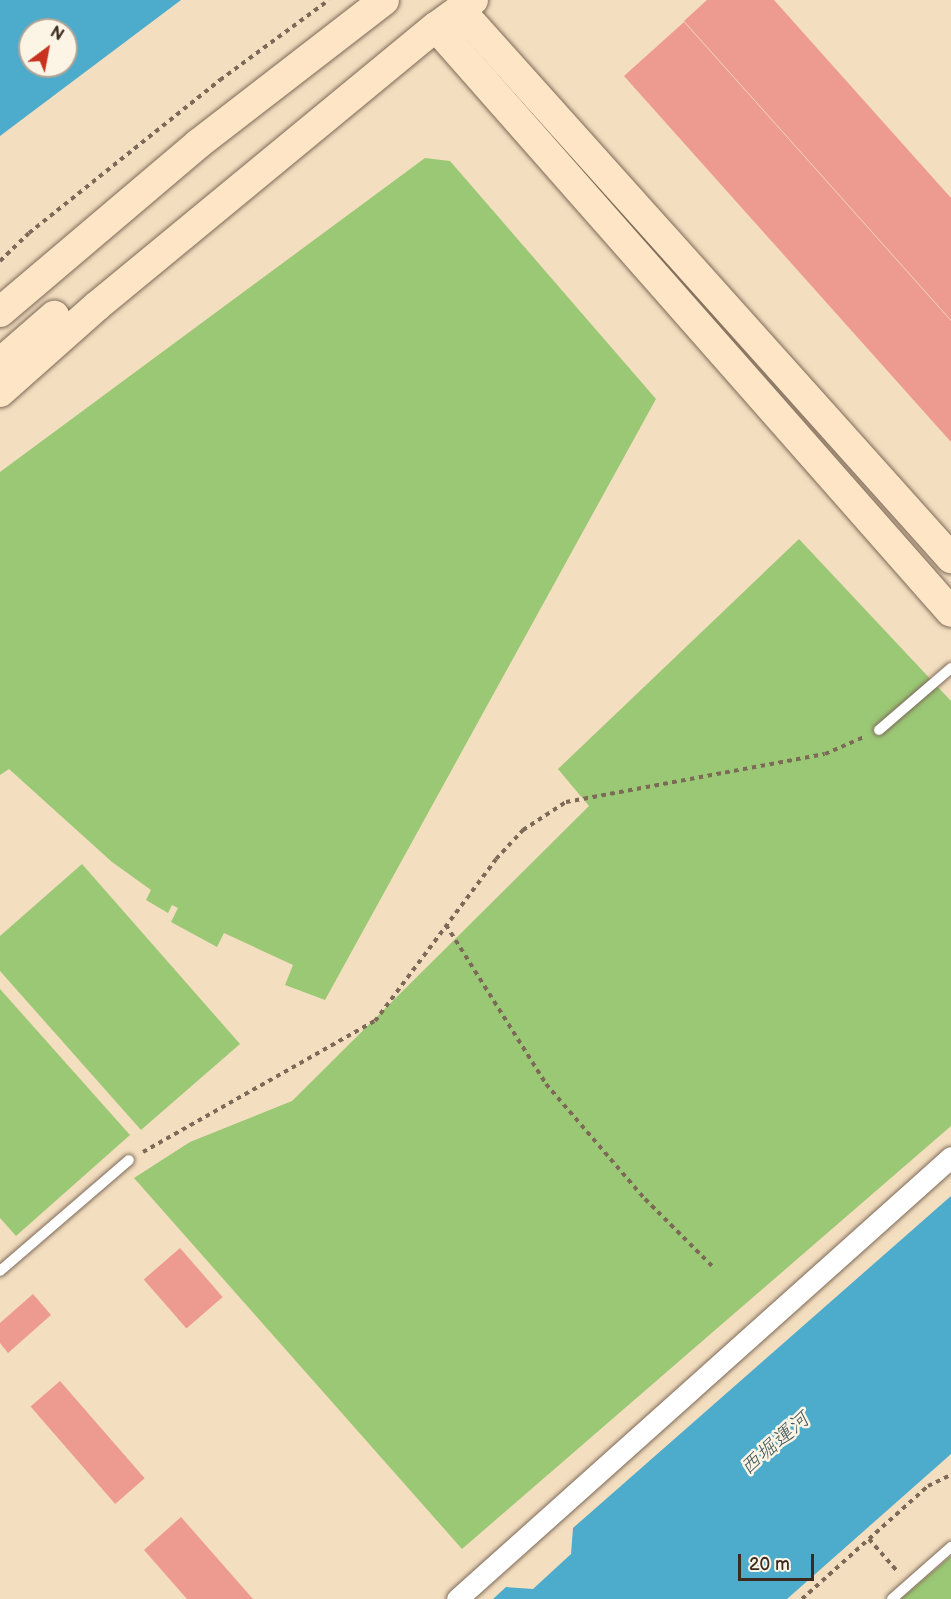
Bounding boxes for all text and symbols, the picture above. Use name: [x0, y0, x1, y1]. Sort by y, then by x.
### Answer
north arrow: [18, 18, 78, 78]
text: N: [47, 23, 67, 45]
water label: 西堀運河: [735, 1407, 815, 1481]
scale bar: [741, 1542, 818, 1580]
text: 20 m: [749, 1554, 790, 1575]

